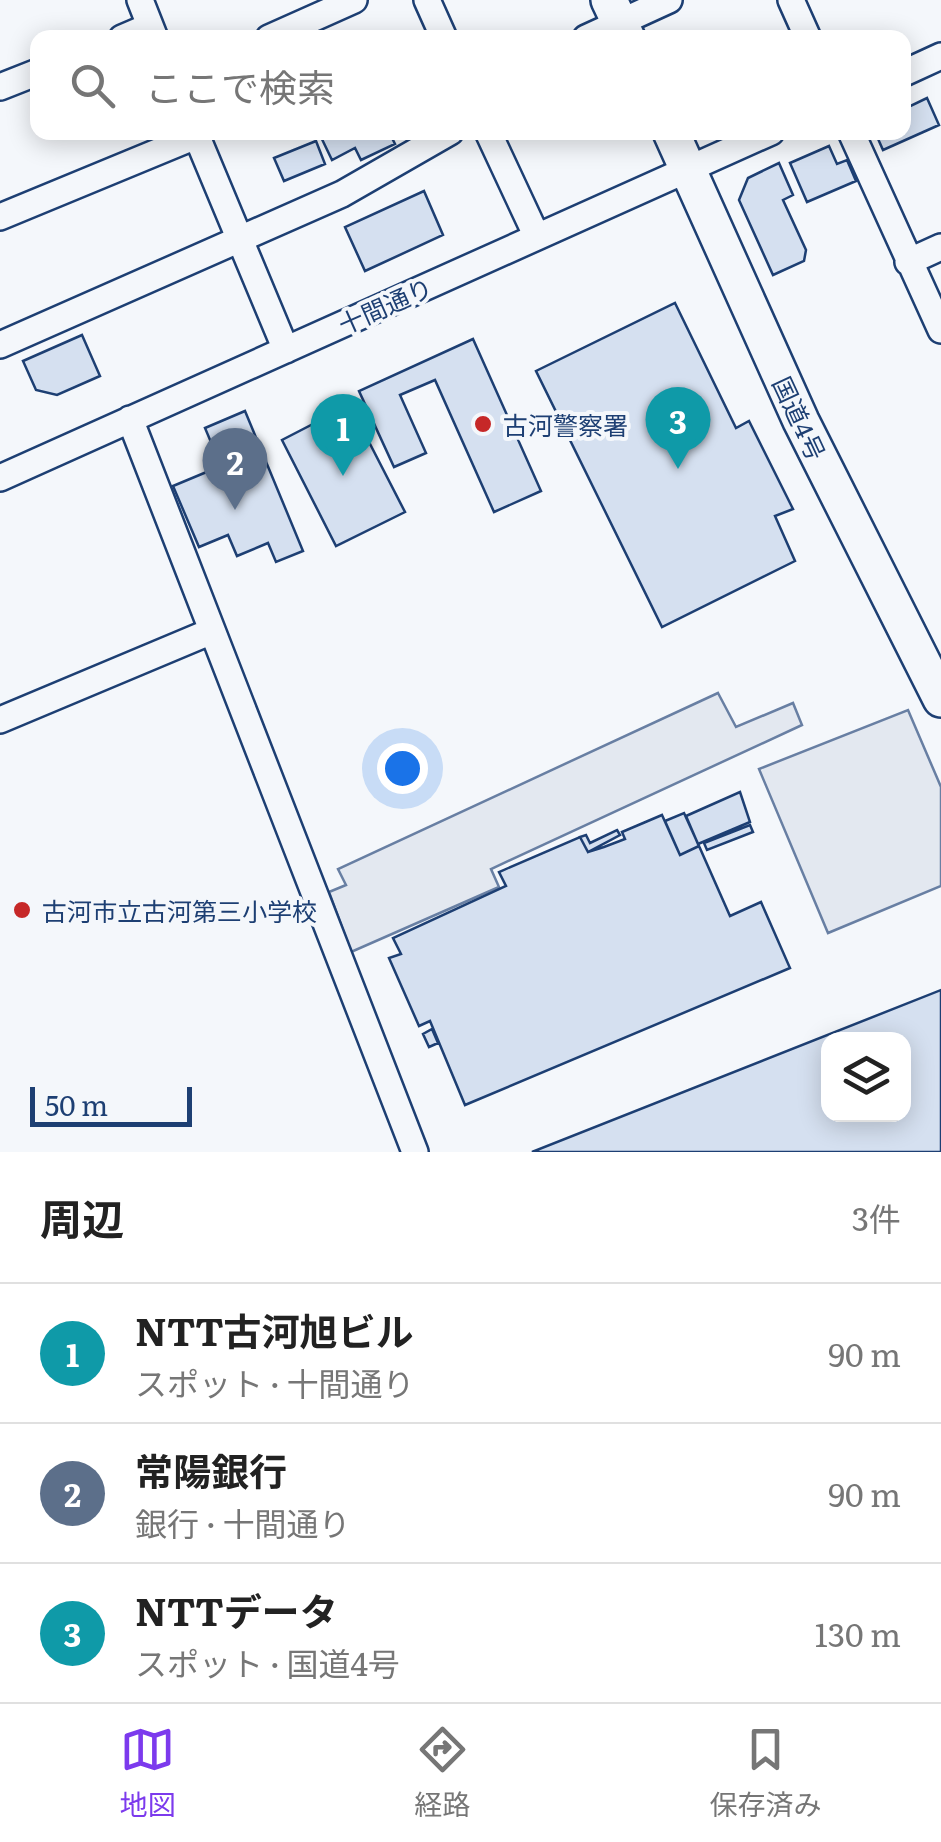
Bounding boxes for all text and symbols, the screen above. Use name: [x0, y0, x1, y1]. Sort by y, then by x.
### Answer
search box: [30, 30, 911, 140]
text: ここで検索: [145, 57, 335, 114]
icon: search: [65, 58, 120, 113]
street label: 十間通り: [332, 268, 438, 342]
street label: 国道4号: [764, 370, 836, 466]
pin: 3: [646, 386, 710, 469]
pin: 1: [310, 394, 376, 476]
place label: 古河警察署: [503, 406, 628, 443]
marker: 古河警察署: [472, 413, 494, 435]
pin: 2: [202, 428, 268, 510]
your location: [377, 743, 428, 794]
place label: 古河市立古河第三小学校: [42, 892, 317, 929]
marker: 古河市立古河第三小学校: [11, 899, 33, 921]
map controls: [821, 1032, 911, 1122]
button: layers: [821, 1032, 911, 1122]
scale bar: [30, 1082, 192, 1126]
text: 50 m: [45, 1083, 108, 1125]
text: 周辺: [40, 1186, 124, 1248]
text: 3件: [852, 1193, 901, 1241]
text: NTT古河旭ビル: [135, 1301, 414, 1358]
text: 1: [66, 1329, 79, 1377]
text: 90 m: [828, 1329, 901, 1377]
text: スポット · 十間通り: [135, 1358, 414, 1406]
text: 常陽銀行: [135, 1441, 287, 1498]
text: 2: [64, 1469, 81, 1517]
text: 90 m: [828, 1469, 901, 1517]
text: 銀行 · 十間通り: [135, 1498, 350, 1546]
text: NTTデータ: [135, 1581, 338, 1638]
text: 3: [64, 1609, 81, 1657]
text: 130 m: [815, 1609, 901, 1657]
text: スポット · 国道4号: [135, 1638, 400, 1686]
tab: 地図: [119, 1722, 176, 1824]
tab: 経路: [414, 1722, 471, 1824]
tab: 保存済み: [709, 1722, 822, 1824]

